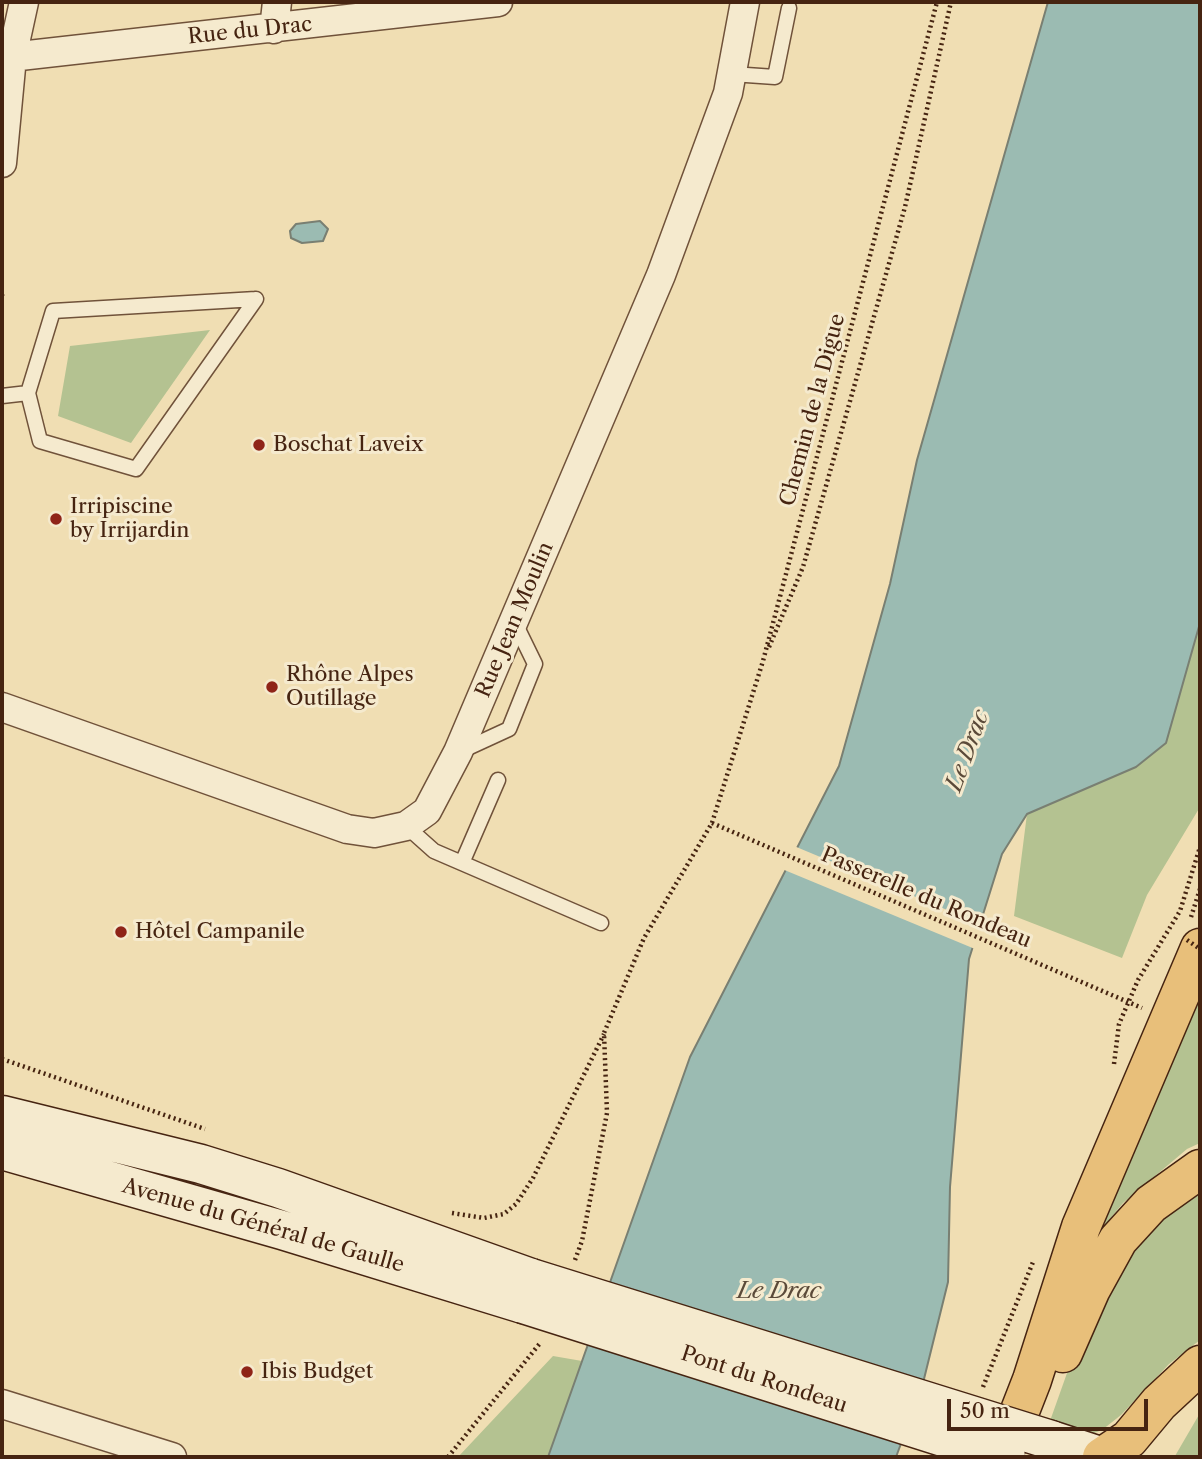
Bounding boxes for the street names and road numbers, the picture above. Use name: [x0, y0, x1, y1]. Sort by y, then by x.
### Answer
street label: Rue du Drac: [187, 12, 313, 50]
street label: Chemin de la Digue: [775, 311, 851, 509]
street label: Rue Jean Moulin: [471, 538, 559, 702]
street label: Passerelle du Rondeau: [817, 842, 1035, 954]
street label: Avenue du Général de Gaulle: [119, 1174, 407, 1278]
street label: Pont du Rondeau: [678, 1341, 850, 1419]

